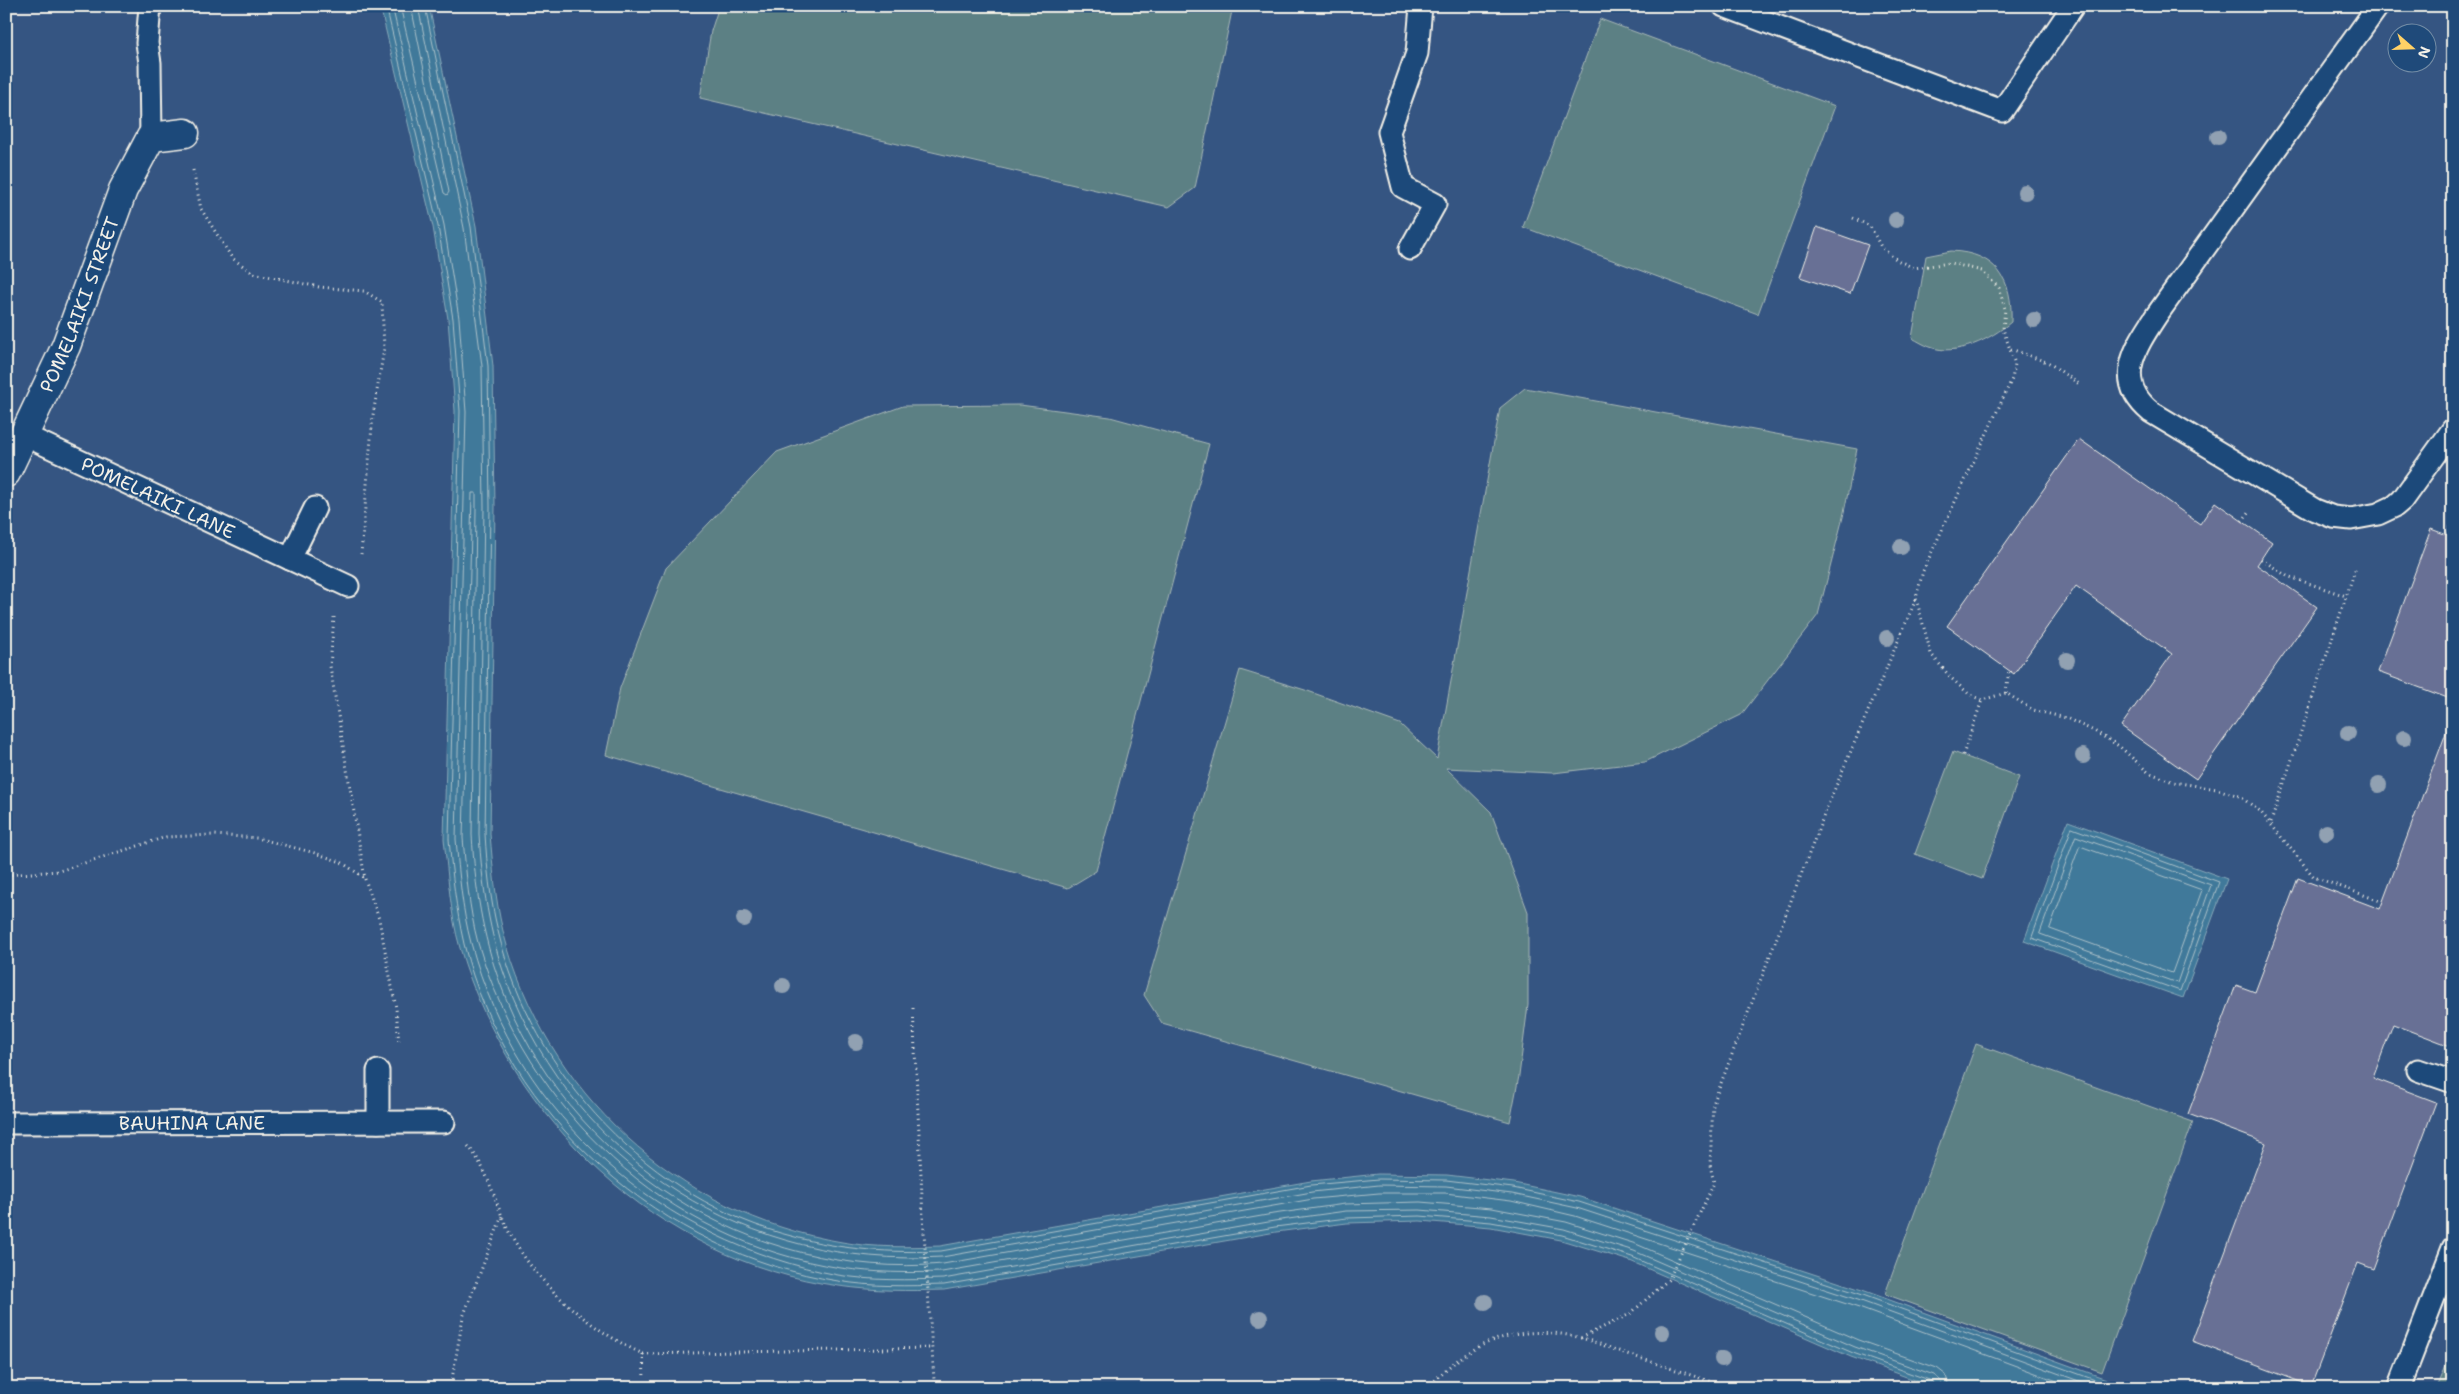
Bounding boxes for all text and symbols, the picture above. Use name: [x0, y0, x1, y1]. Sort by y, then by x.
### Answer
north arrow: [2386, 22, 2436, 72]
text: N: [2414, 44, 2435, 61]
street label: POMELAIKI STREET: [34, 213, 125, 397]
street label: POMELAIKI LANE: [77, 451, 239, 545]
street label: BAUHINA LANE: [119, 1110, 265, 1136]

